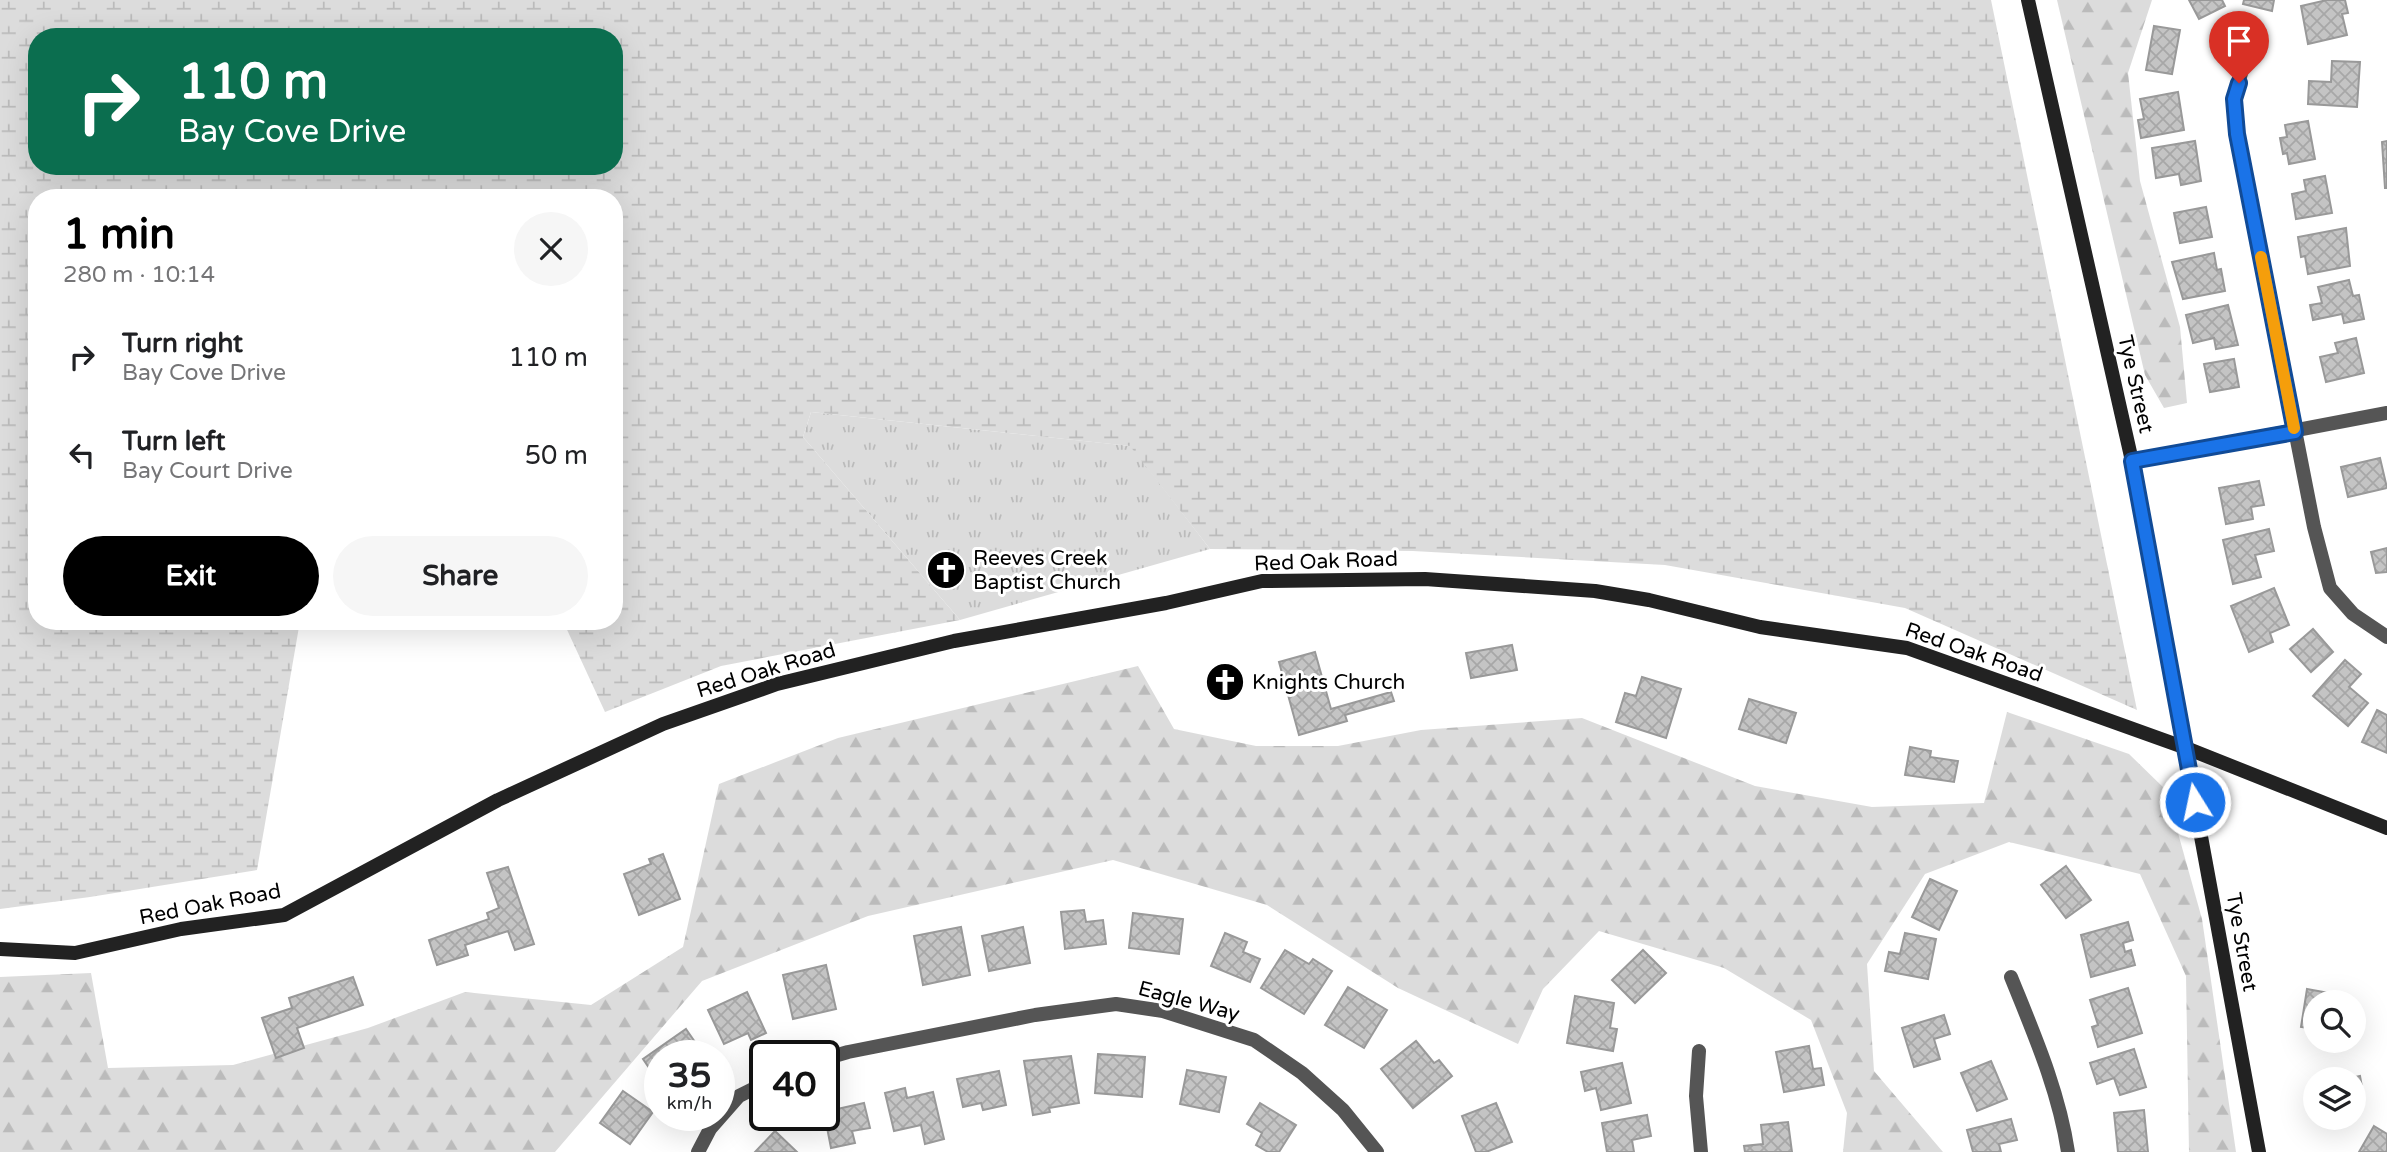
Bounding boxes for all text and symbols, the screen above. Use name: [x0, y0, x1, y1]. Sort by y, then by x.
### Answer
pin: [2209, 11, 2269, 83]
icon: arrive: [2220, 22, 2258, 60]
text: 110 m: [178, 53, 328, 112]
icon: right: [63, 56, 154, 147]
text: Bay Cove Drive: [178, 113, 406, 151]
text: 1 min: [63, 209, 175, 260]
button: close: [514, 212, 588, 286]
text: 280 m · 10:14: [63, 261, 215, 289]
text: Turn right: [122, 328, 243, 359]
street label: Tye Street: [2112, 333, 2159, 436]
icon: right: [63, 338, 101, 376]
text: 110 m: [508, 342, 588, 373]
text: Bay Cove Drive: [122, 359, 286, 387]
text: Turn left: [122, 426, 225, 457]
icon: left: [63, 436, 101, 474]
text: 50 m: [525, 440, 588, 471]
text: Bay Court Drive: [122, 457, 293, 485]
button: Exit: [63, 536, 319, 616]
button: Share: [333, 536, 588, 616]
place label: Reeves Creek Baptist Church: [973, 546, 1121, 595]
street label: Red Oak Road: [1254, 546, 1398, 577]
church icon: Reeves Creek Baptist Church: [925, 549, 967, 591]
street label: Red Oak Road: [1902, 617, 2046, 688]
street label: Red Oak Road: [694, 637, 839, 703]
church icon: Knights Church: [1204, 661, 1246, 703]
place label: Knights Church: [1252, 670, 1405, 695]
position arrow: [2158, 765, 2232, 839]
street label: Red Oak Road: [137, 878, 283, 930]
street label: Tye Street: [2221, 891, 2262, 993]
street label: Eagle Way: [1135, 976, 1242, 1027]
map controls: [2303, 990, 2366, 1130]
button: search: [2303, 990, 2366, 1053]
speed limit sign: 40: [749, 1040, 840, 1131]
text: 35: [668, 1055, 711, 1097]
button: layers: [2303, 1067, 2366, 1130]
text: km/h: [667, 1092, 712, 1114]

